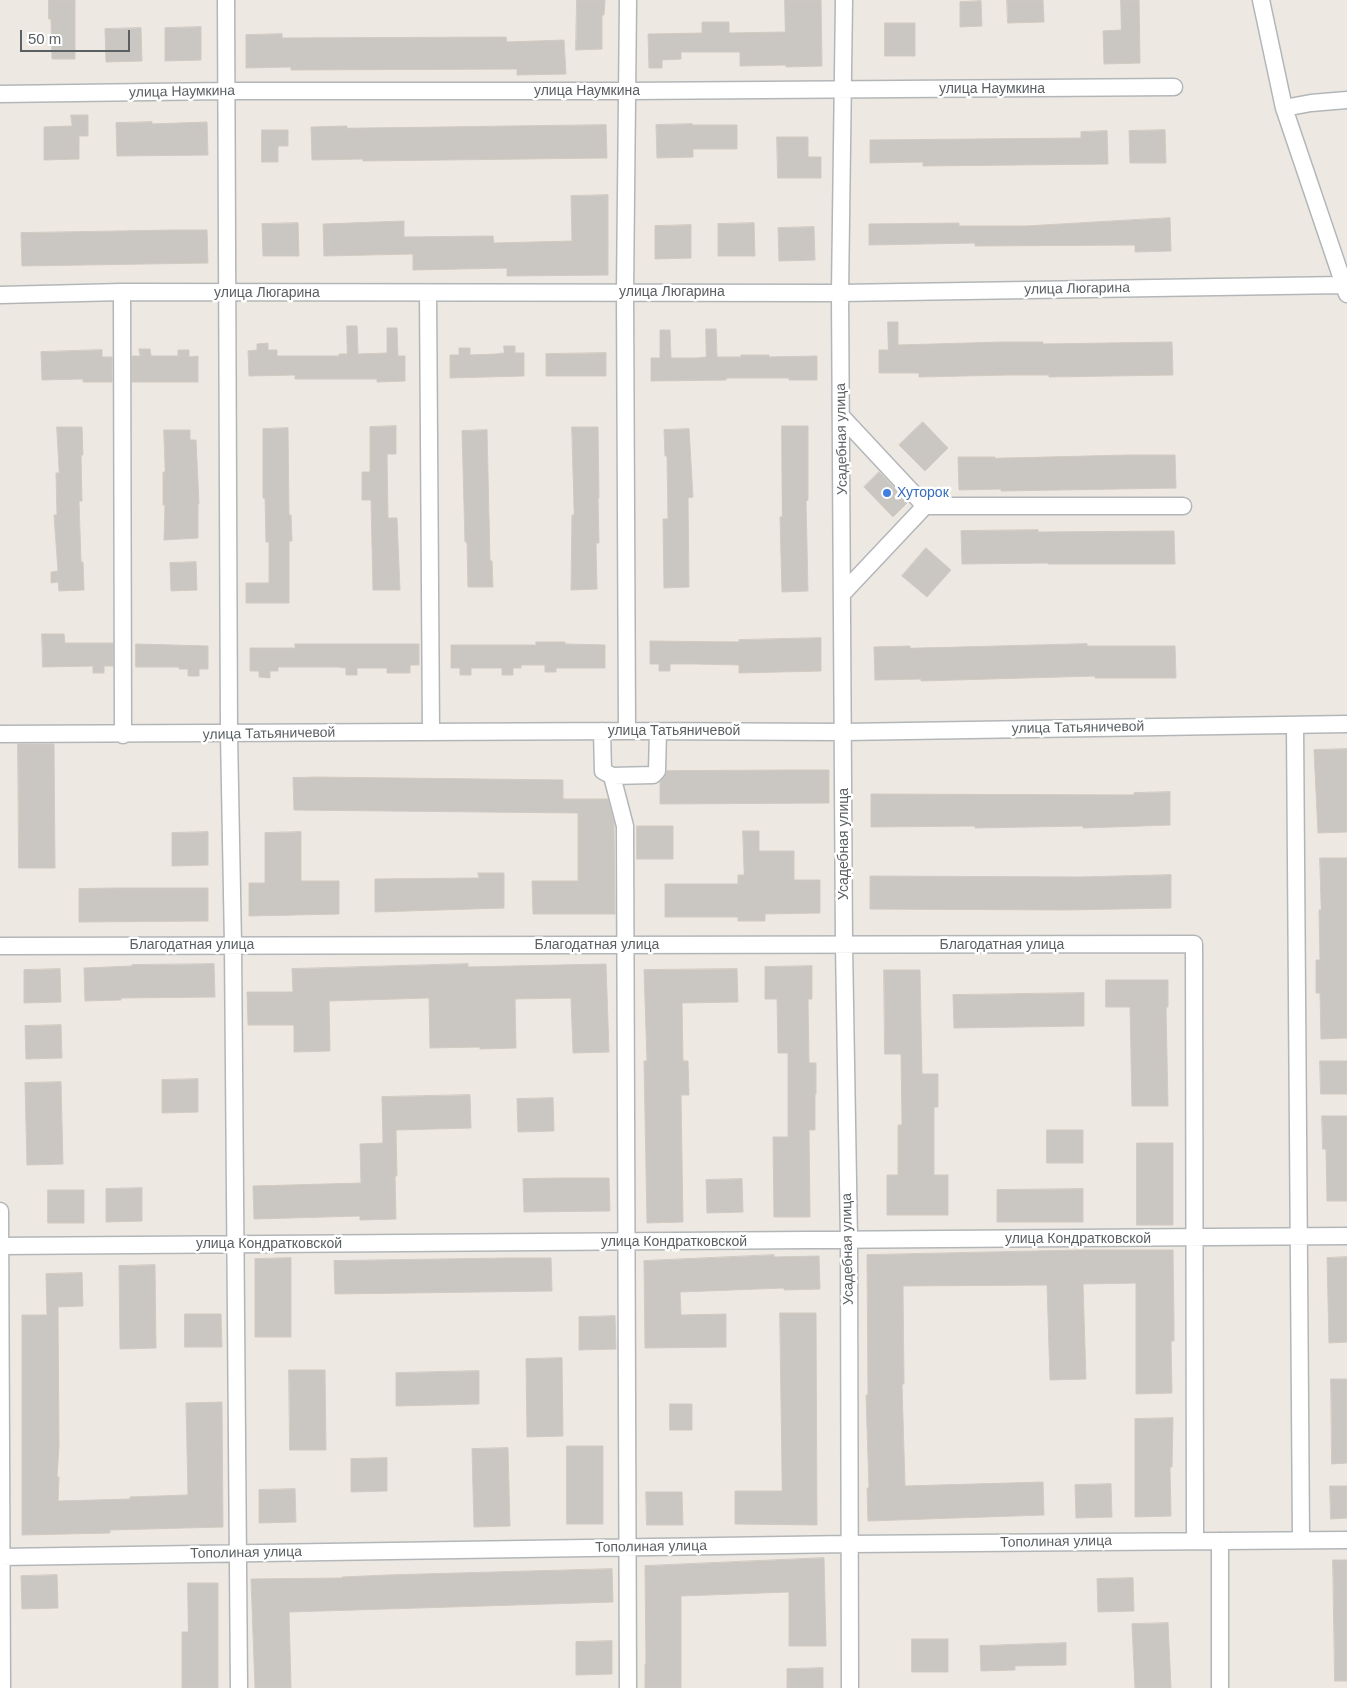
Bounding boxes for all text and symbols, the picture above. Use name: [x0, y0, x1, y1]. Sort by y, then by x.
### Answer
scale bar: [22, 20, 132, 52]
text: 50 m: [28, 30, 61, 47]
street label: улица Наумкина: [939, 81, 1045, 97]
street label: улица Наумкина: [129, 83, 235, 101]
street label: улица Наумкина: [534, 83, 640, 99]
street label: улица Люгарина: [1024, 280, 1130, 298]
street label: улица Люгарина: [619, 284, 725, 300]
street label: улица Люгарина: [214, 285, 320, 301]
street label: Усадебная улица: [833, 383, 851, 495]
place label: Хуторок: [897, 485, 949, 501]
marker: Хуторок: [881, 487, 893, 499]
street label: улица Татьяничевой: [1012, 718, 1144, 738]
street label: улица Татьяничевой: [608, 723, 740, 739]
street label: улица Татьяничевой: [203, 724, 335, 744]
street label: Усадебная улица: [836, 788, 852, 900]
street label: Благодатная улица: [130, 937, 254, 953]
street label: Благодатная улица: [535, 937, 659, 953]
street label: Благодатная улица: [940, 937, 1064, 953]
street label: Усадебная улица: [839, 1193, 857, 1305]
street label: улица Кондратковской: [1005, 1231, 1151, 1247]
street label: улица Кондратковской: [601, 1234, 747, 1250]
street label: улица Кондратковской: [196, 1236, 342, 1252]
street label: Тополиная улица: [1000, 1533, 1112, 1551]
street label: Тополиная улица: [595, 1538, 707, 1556]
street label: Тополиная улица: [190, 1544, 302, 1562]

